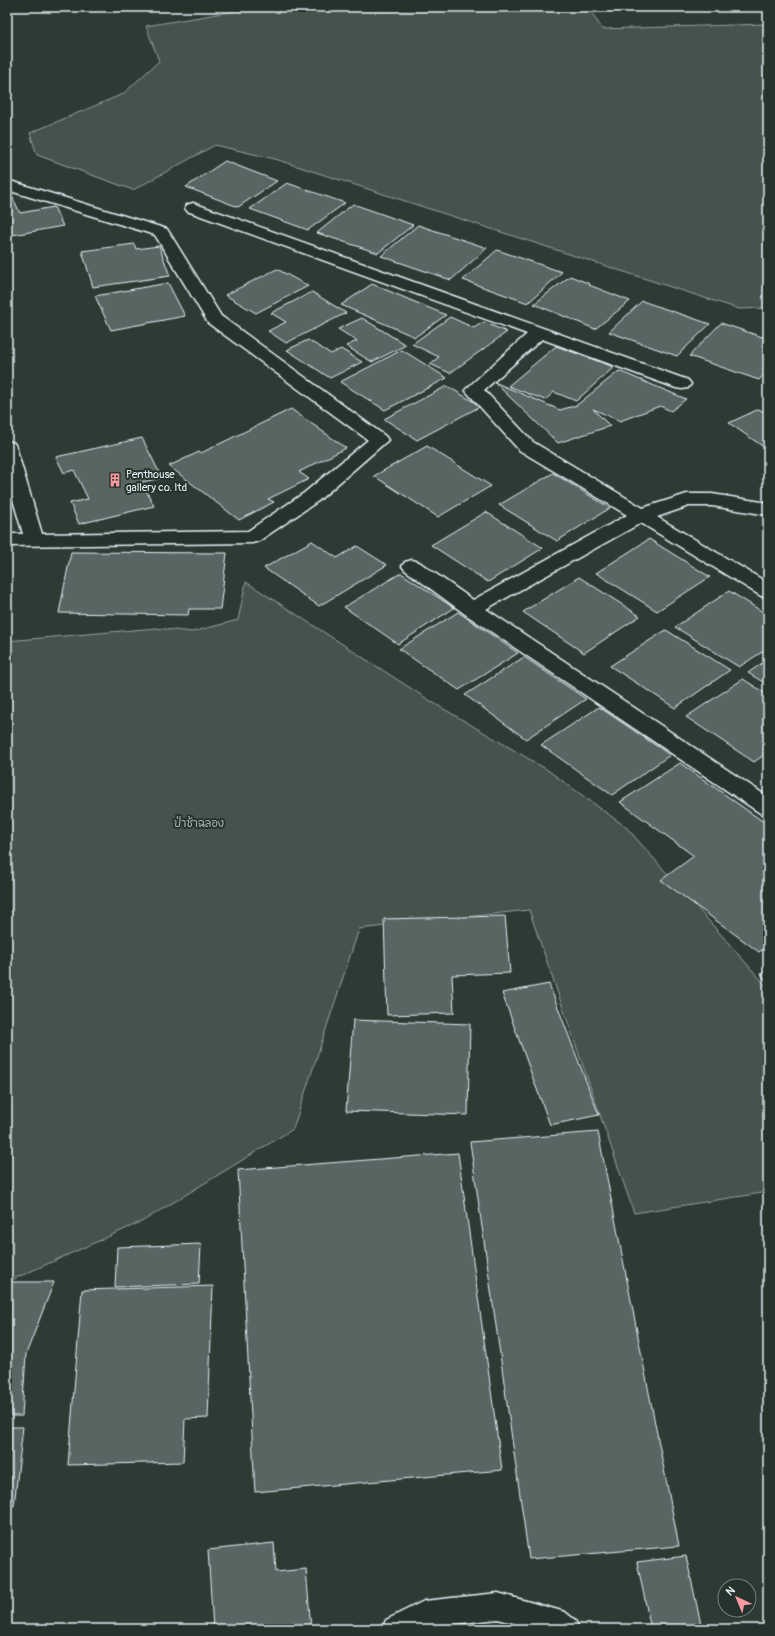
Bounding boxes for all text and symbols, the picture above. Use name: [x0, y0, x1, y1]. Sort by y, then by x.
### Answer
place label: Penthouse gallery co. ltd: [126, 468, 187, 494]
building icon: Penthouse gallery co. ltd: [107, 472, 123, 488]
park label: ป่าช้าฉลอง: [174, 815, 224, 830]
north arrow: [717, 1578, 757, 1618]
text: N: [723, 1584, 738, 1598]

